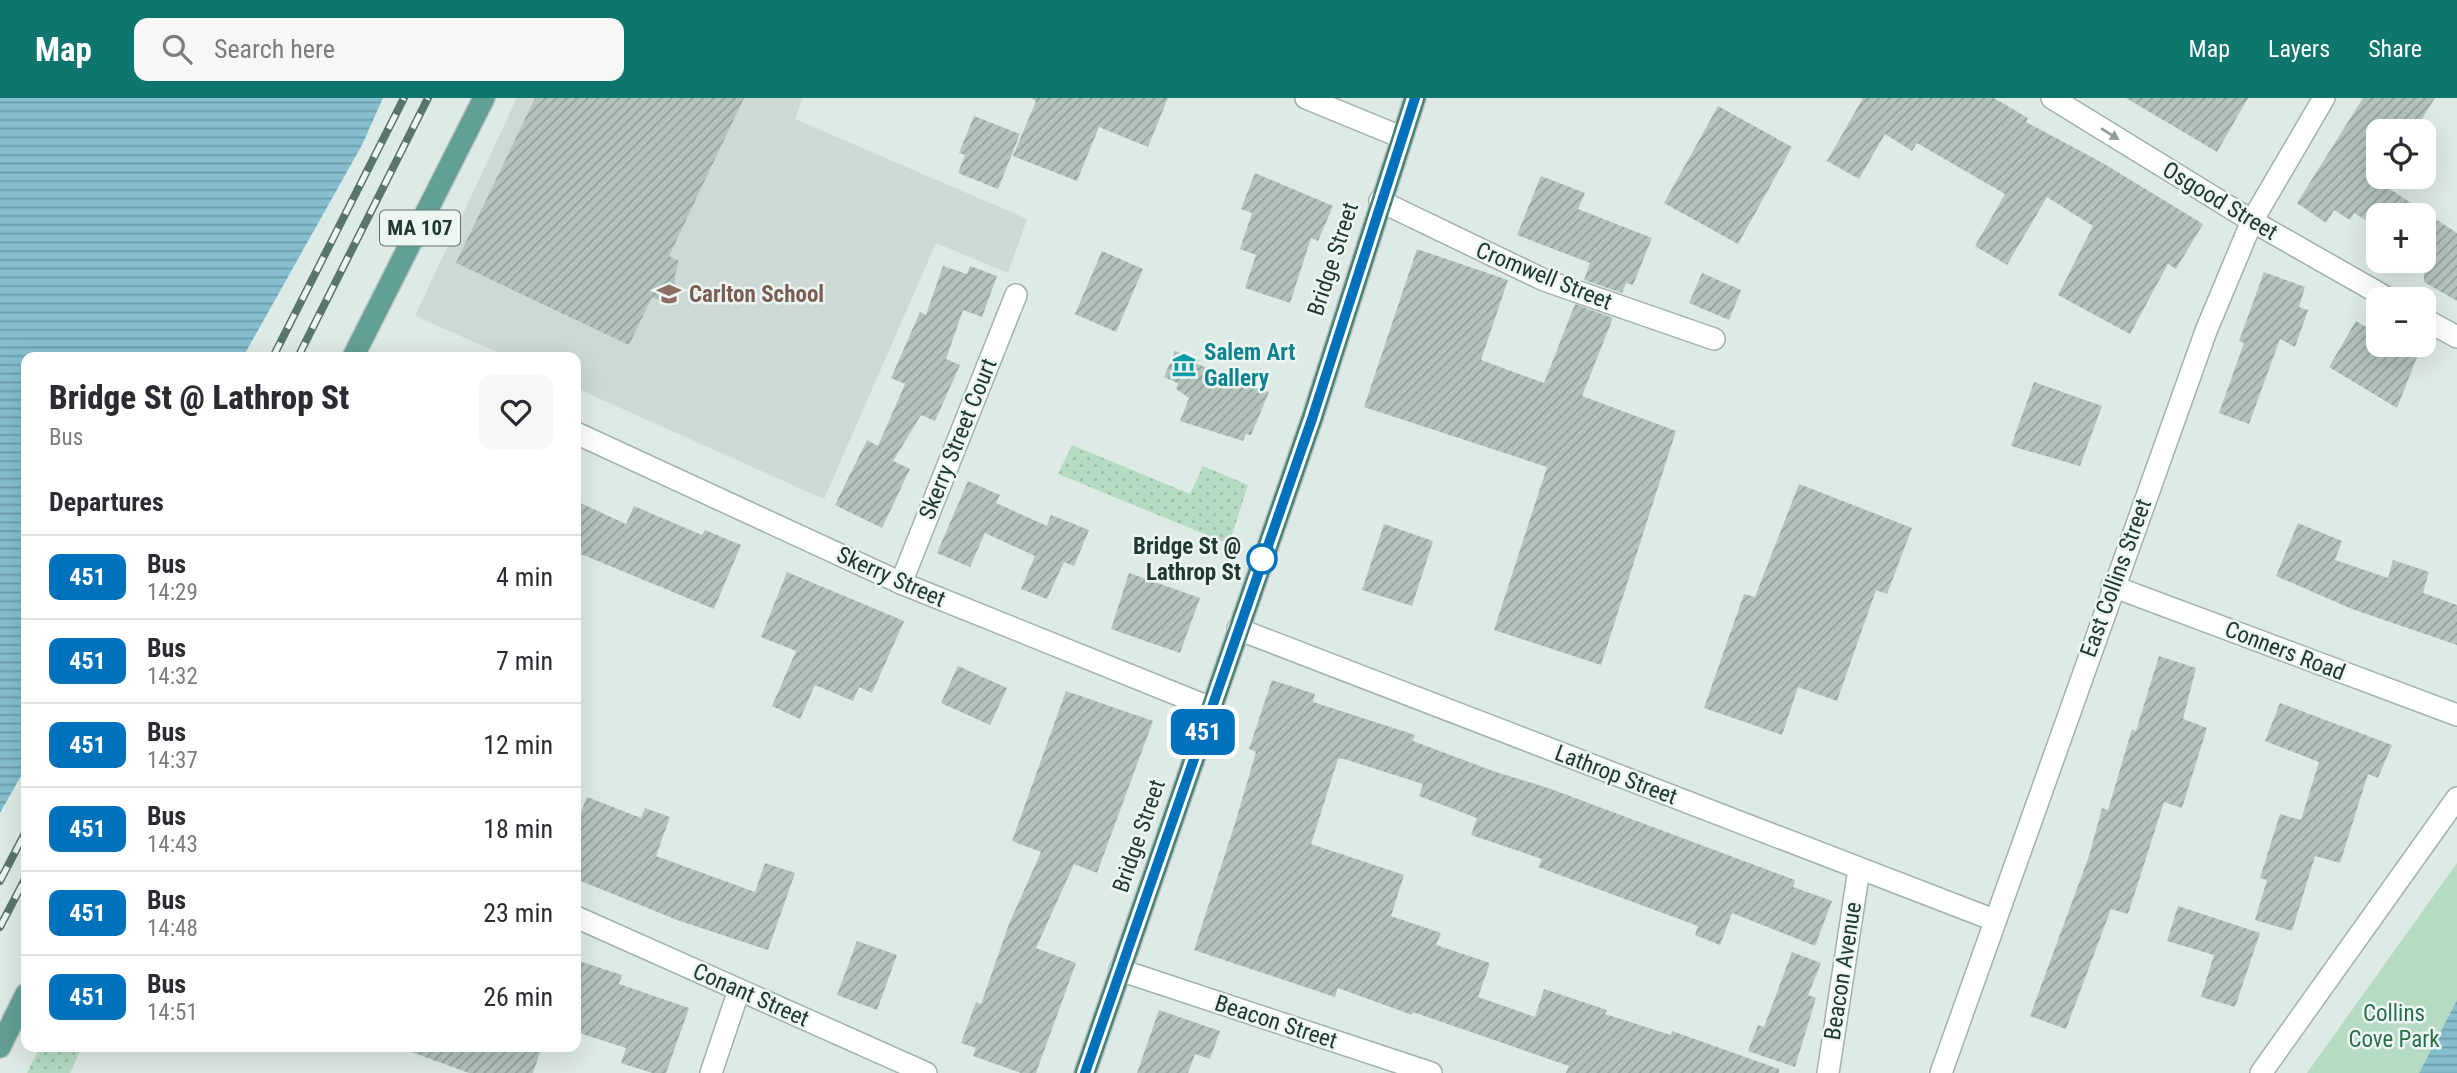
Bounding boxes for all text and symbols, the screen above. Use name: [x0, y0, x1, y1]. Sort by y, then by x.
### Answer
search box: [134, 18, 624, 81]
text: Map: [35, 30, 92, 69]
icon: search: [158, 30, 196, 68]
text: Search here: [214, 34, 335, 64]
text: Map: [2189, 35, 2230, 63]
text: Layers: [2268, 35, 2330, 63]
text: Share: [2368, 35, 2422, 63]
map controls: [2366, 119, 2436, 357]
button: locate: [2366, 119, 2436, 189]
one-way arrow: [2101, 127, 2120, 140]
street label: Osgood Street: [2158, 156, 2282, 246]
street label: Bridge Street: [1302, 199, 1364, 319]
button: +: [2366, 203, 2436, 273]
road number: MA 107: [380, 211, 460, 246]
street label: Cromwell Street: [1472, 236, 1616, 316]
school or university icon: Carlton School: [655, 280, 683, 308]
place label: Carlton School: [689, 281, 824, 308]
button: −: [2366, 287, 2436, 357]
place label: Salem Art Gallery: [1204, 339, 1295, 392]
museum icon: Salem Art Gallery: [1170, 351, 1198, 379]
street label: Skerry Street Court: [913, 355, 1003, 523]
button: heart: [479, 375, 553, 449]
text: Bridge St @ Lathrop St: [49, 378, 349, 417]
text: Bus: [49, 424, 83, 451]
text: Departures: [49, 487, 164, 517]
street label: East Collins Street: [2075, 495, 2157, 661]
place label: Bridge St @ Lathrop St: [1133, 533, 1241, 586]
street label: Skerry Street: [833, 541, 949, 613]
marker: Bridge St @ Lathrop St: [1247, 544, 1277, 574]
text: Bus: [147, 549, 186, 579]
text: 4 min: [496, 562, 553, 592]
text: 451: [69, 563, 106, 591]
text: 14:29: [147, 579, 198, 606]
street label: Conners Road: [2221, 616, 2349, 686]
text: Bus: [147, 633, 186, 663]
text: 7 min: [496, 646, 553, 676]
text: 451: [69, 647, 106, 675]
text: 14:32: [147, 663, 198, 690]
line badge: 451: [1163, 709, 1243, 755]
text: Bus: [147, 717, 186, 747]
text: 451: [1185, 718, 1221, 746]
text: 12 min: [483, 730, 553, 760]
text: 451: [69, 731, 106, 759]
street label: Lathrop Street: [1551, 739, 1681, 811]
text: 14:37: [147, 747, 198, 774]
street label: Bridge Street: [1107, 776, 1171, 896]
text: Bus: [147, 801, 186, 831]
text: 18 min: [483, 814, 553, 844]
text: 451: [69, 815, 106, 843]
text: 14:43: [147, 831, 198, 858]
text: Bus: [147, 885, 186, 915]
text: 23 min: [483, 898, 553, 928]
text: 451: [69, 899, 106, 927]
street label: Beacon Avenue: [1819, 900, 1867, 1042]
text: 14:48: [147, 915, 198, 942]
street label: Conant Street: [689, 957, 813, 1033]
text: Bus: [147, 969, 186, 999]
text: 26 min: [483, 982, 553, 1012]
text: 451: [69, 983, 106, 1011]
street label: Beacon Street: [1212, 990, 1340, 1054]
text: 14:51: [147, 999, 198, 1026]
park label: Collins Cove Park: [2348, 1000, 2440, 1053]

